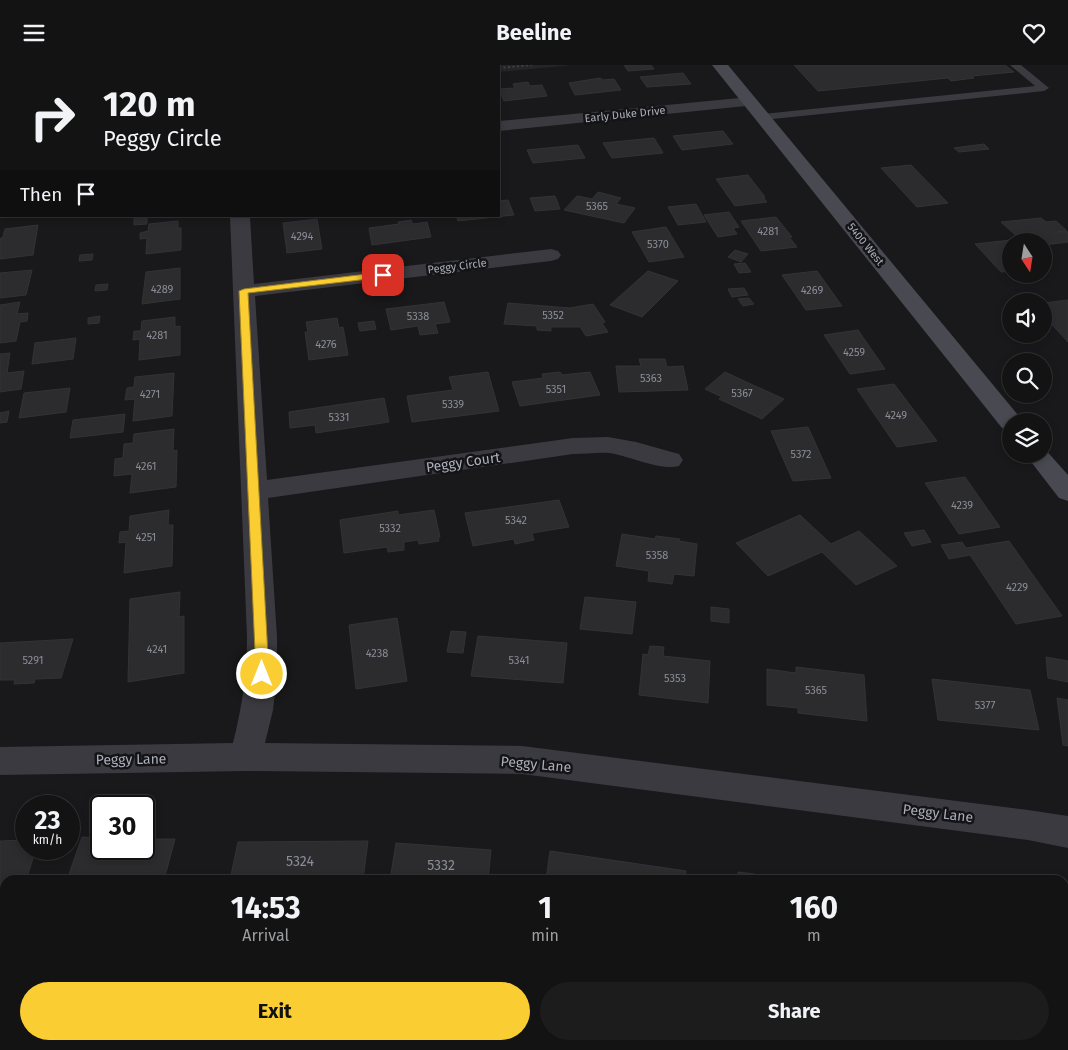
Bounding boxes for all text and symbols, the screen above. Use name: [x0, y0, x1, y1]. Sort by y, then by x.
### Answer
icon: menu: [20, 19, 48, 47]
text: Beeline: [496, 19, 572, 46]
icon: heart: [1020, 19, 1048, 47]
text: 120 m: [103, 83, 196, 125]
icon: right: [20, 85, 85, 150]
street label: Early Duke Drive: [584, 104, 666, 125]
text: Peggy Circle: [103, 125, 222, 152]
icon: arrive: [72, 180, 100, 208]
text: Then: [20, 183, 62, 206]
house number: 5365: [586, 200, 609, 213]
street label: 5400 West: [845, 221, 887, 268]
house number: 4281: [757, 225, 779, 238]
house number: 4294: [291, 230, 313, 243]
north arrow: [1002, 233, 1052, 283]
map controls: [1002, 233, 1052, 463]
house number: 5370: [647, 238, 669, 251]
pin: [362, 254, 404, 296]
street label: Peggy Circle: [427, 256, 487, 277]
icon: arrive: [369, 261, 397, 289]
house number: 4289: [151, 283, 174, 296]
house number: 4269: [801, 284, 823, 297]
button: sound: [1002, 293, 1052, 343]
house number: 5352: [542, 309, 564, 322]
house number: 5338: [407, 310, 429, 323]
house number: 4281: [146, 329, 168, 342]
house number: 4276: [315, 338, 337, 351]
house number: 4259: [843, 346, 865, 359]
button: search: [1002, 353, 1052, 403]
house number: 5363: [640, 372, 662, 385]
house number: 5351: [546, 383, 566, 396]
house number: 5367: [731, 387, 753, 400]
house number: 4271: [140, 388, 160, 401]
house number: 5339: [442, 398, 464, 411]
house number: 4249: [885, 409, 907, 422]
house number: 5331: [329, 411, 349, 424]
button: layers: [1002, 413, 1052, 463]
house number: 5372: [790, 448, 812, 461]
street label: Peggy Court: [425, 449, 502, 476]
house number: 4261: [135, 460, 157, 473]
house number: 4239: [951, 499, 973, 512]
house number: 5342: [505, 514, 527, 527]
house number: 5332: [379, 522, 401, 535]
house number: 4251: [136, 531, 156, 544]
house number: 5358: [646, 549, 668, 562]
house number: 4229: [1006, 581, 1028, 594]
house number: 4241: [147, 643, 167, 656]
position arrow: [235, 647, 287, 699]
house number: 4238: [366, 647, 388, 660]
house number: 5291: [22, 654, 44, 667]
house number: 5341: [509, 654, 529, 667]
house number: 5353: [664, 672, 686, 685]
house number: 5365: [805, 684, 828, 697]
house number: 5377: [975, 699, 995, 712]
street label: Peggy Lane: [95, 750, 167, 769]
street label: Peggy Lane: [500, 753, 572, 776]
speed limit sign: 30: [90, 795, 155, 860]
street label: Peggy Lane: [902, 801, 974, 826]
text: 23: [35, 806, 60, 836]
text: km/h: [33, 833, 62, 847]
house number: 5324: [286, 853, 314, 870]
house number: 5332: [427, 857, 455, 874]
text: 14:53: [231, 890, 301, 926]
text: 1: [538, 890, 552, 926]
text: 160: [790, 890, 838, 926]
text: Arrival: [242, 926, 289, 945]
text: min: [531, 926, 559, 945]
text: m: [807, 926, 821, 945]
button: Exit: [20, 982, 530, 1040]
button: Share: [540, 982, 1049, 1040]

